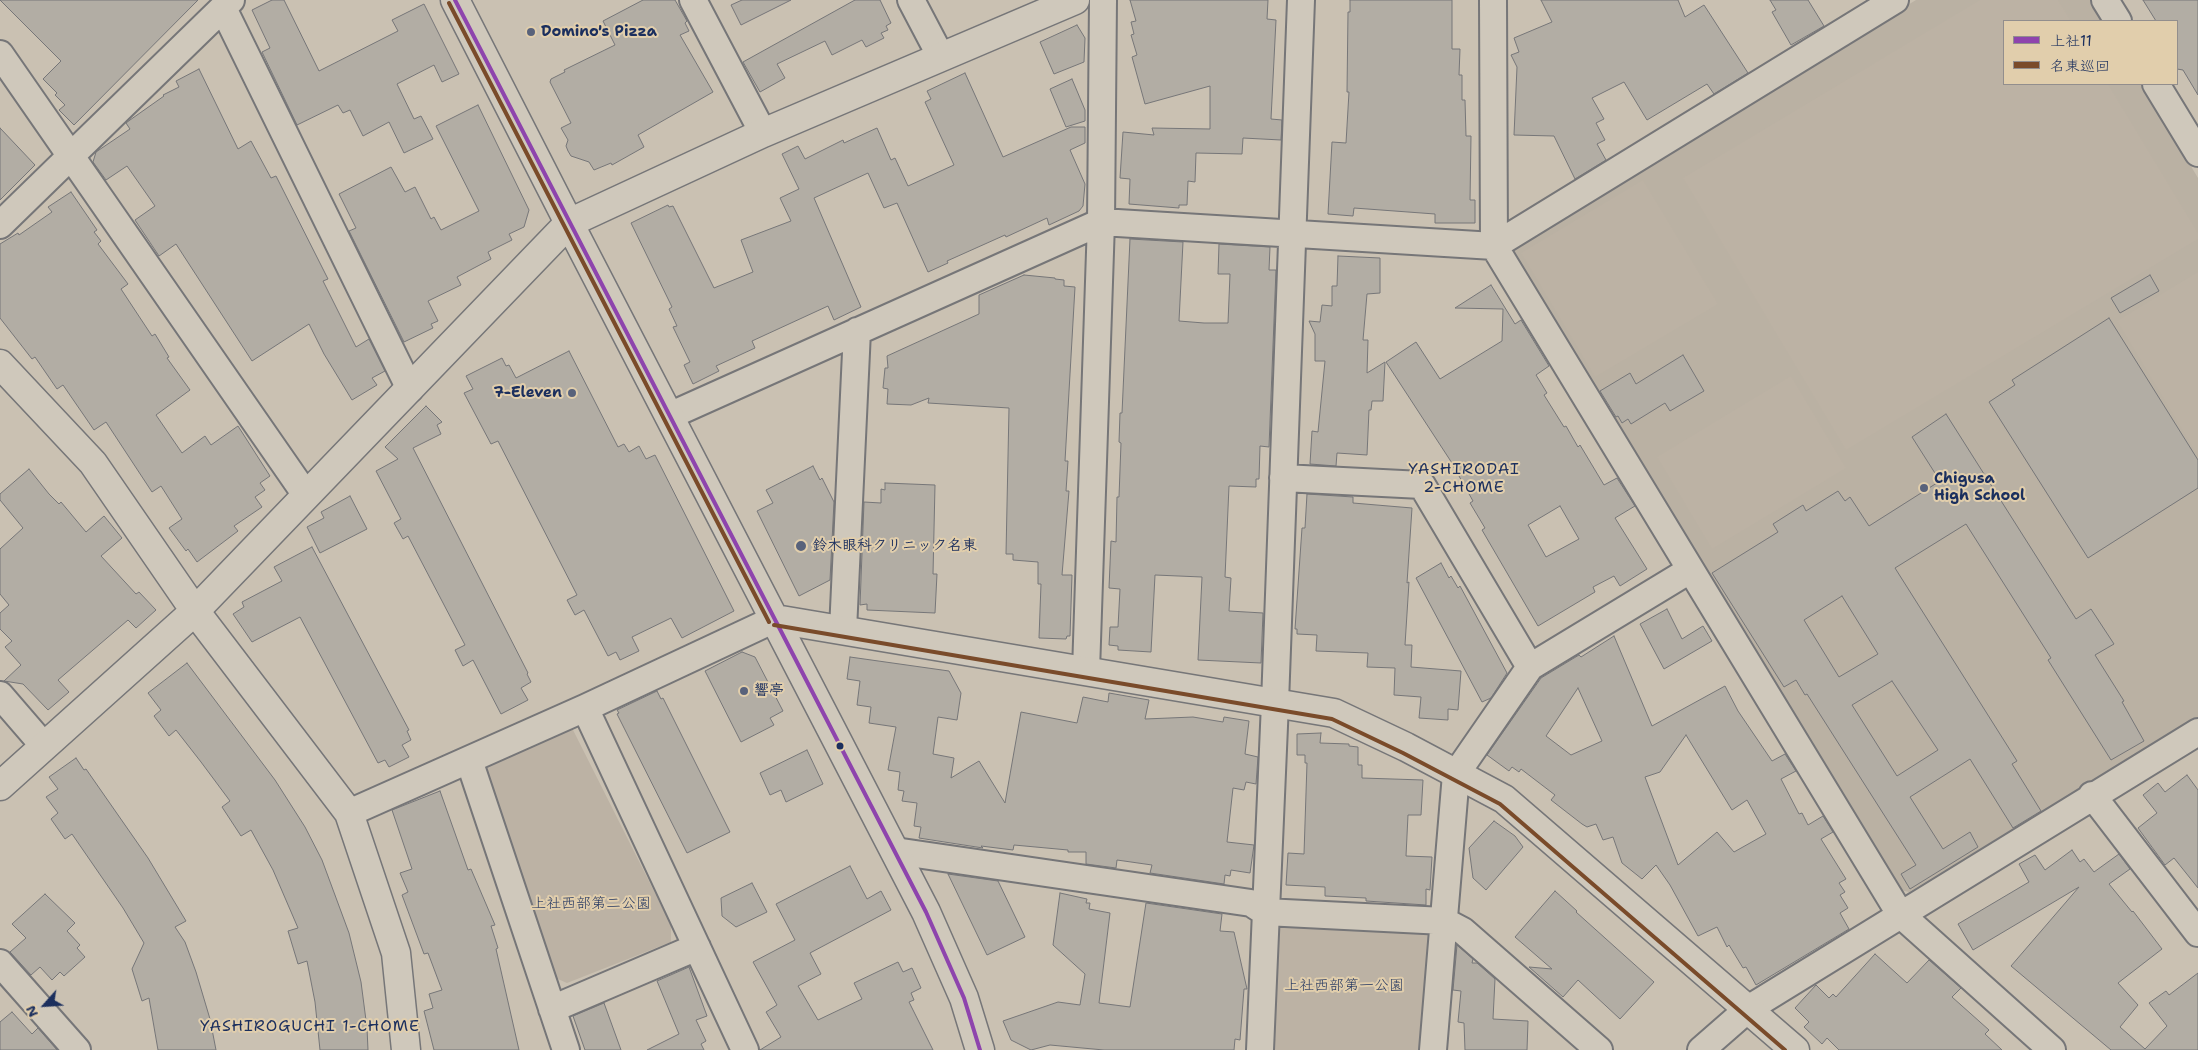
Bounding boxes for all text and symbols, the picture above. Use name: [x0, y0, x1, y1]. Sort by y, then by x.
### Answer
legend: [2003, 20, 2178, 85]
place label: Domino's Pizza: [541, 23, 657, 41]
marker: Domino's Pizza: [525, 26, 537, 38]
text: 上社11: [2050, 31, 2092, 51]
text: 名東巡回: [2050, 56, 2110, 76]
place label: 7-Eleven: [494, 384, 562, 402]
marker: 7-Eleven: [566, 387, 578, 399]
district label: YASHIRODAI 2-CHOME: [1407, 460, 1521, 498]
place label: Chigusa High School: [1934, 470, 2025, 505]
marker: Chigusa High School: [1918, 482, 1930, 494]
place label: 鈴木眼科クリニック名東: [812, 537, 977, 555]
marker: 鈴木眼科クリニック名東: [794, 539, 808, 553]
place label: 響亭: [754, 682, 784, 700]
marker: 響亭: [738, 685, 750, 697]
unlabelled marker: [835, 741, 845, 751]
park label: 上社西部第二公園: [531, 895, 651, 913]
park label: 上社西部第一公園: [1284, 977, 1404, 995]
north arrow: [20, 980, 70, 1030]
text: N: [21, 1003, 42, 1021]
district label: YASHIROGUCHI 1-CHOME: [197, 1017, 423, 1037]

